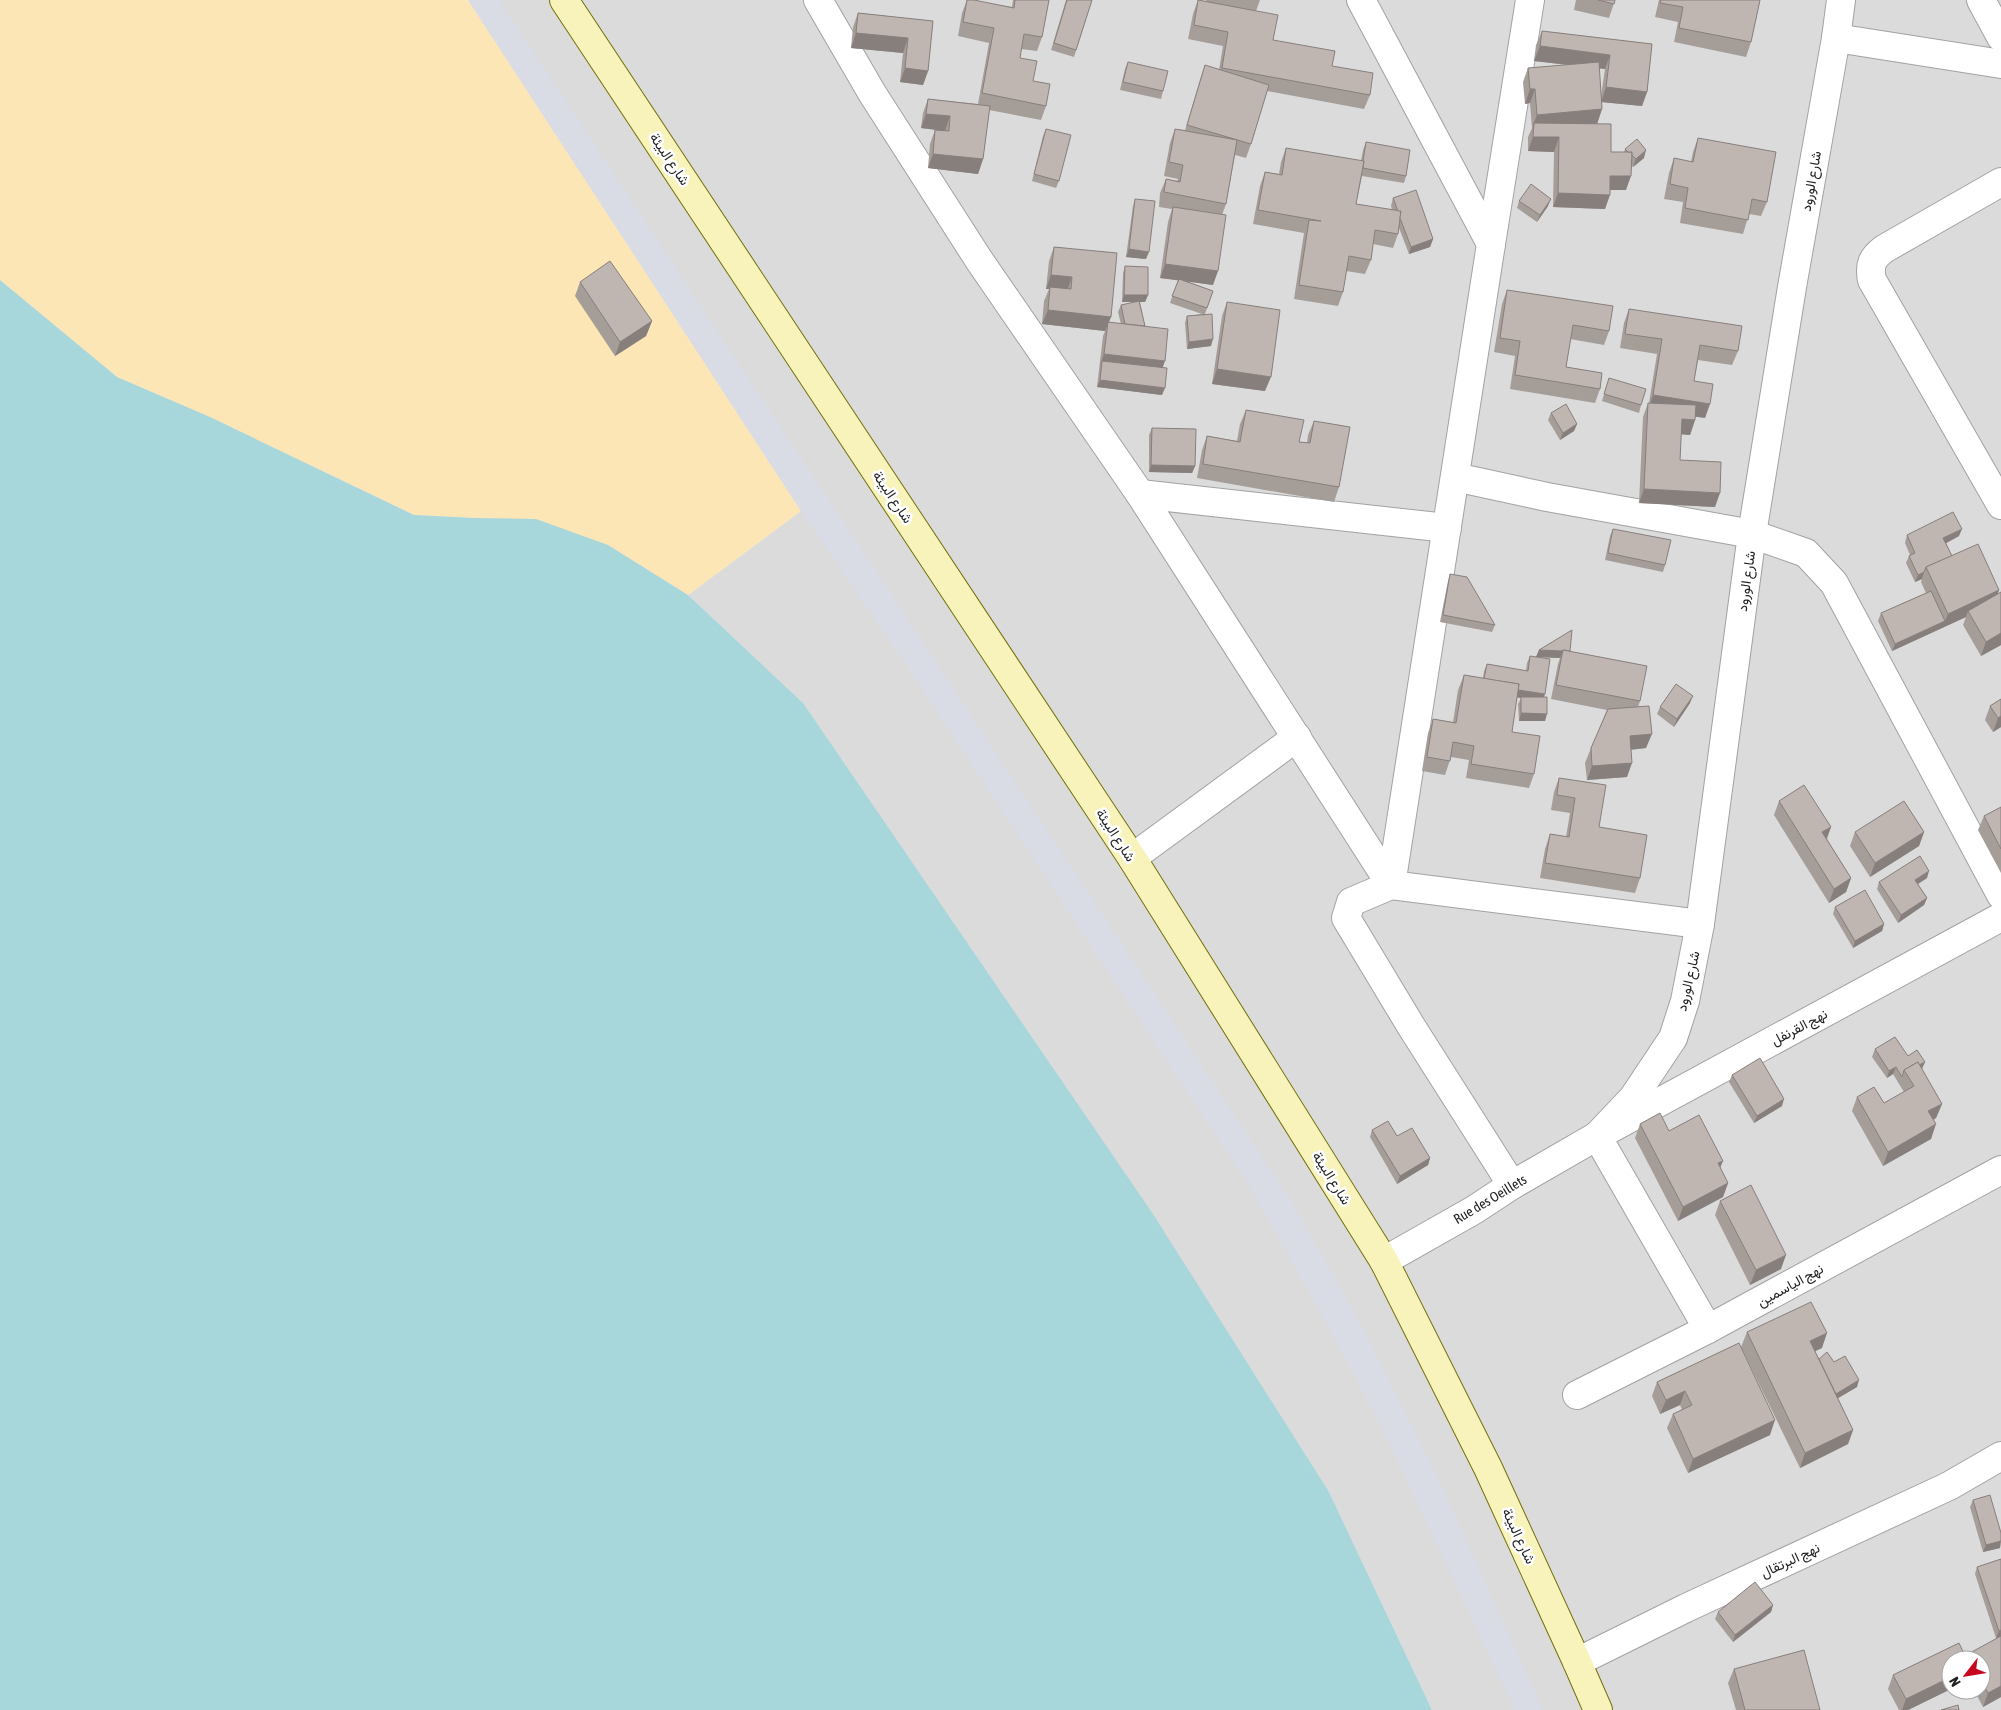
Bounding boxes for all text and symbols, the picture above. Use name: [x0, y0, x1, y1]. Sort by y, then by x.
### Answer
street label: شارع البيئة: [644, 130, 693, 190]
street label: شارع الورود: [1798, 150, 1827, 213]
street label: شارع البيئة: [867, 468, 916, 528]
street label: شارع الورود: [1734, 550, 1761, 613]
street label: شارع البيئة: [1091, 806, 1139, 866]
street label: شارع الورود: [1673, 949, 1706, 1013]
street label: نهج القرنفل: [1768, 1005, 1831, 1051]
street label: شارع البيئة: [1307, 1148, 1355, 1209]
street label: Rue des Oeillets: [1451, 1171, 1529, 1227]
street label: نهج الياسمين: [1754, 1260, 1827, 1312]
street label: شارع البيئة: [1496, 1506, 1539, 1568]
street label: نهج البرتقال: [1758, 1539, 1823, 1583]
north arrow: [1941, 1650, 1991, 1700]
text: N: [1946, 1674, 1964, 1689]

